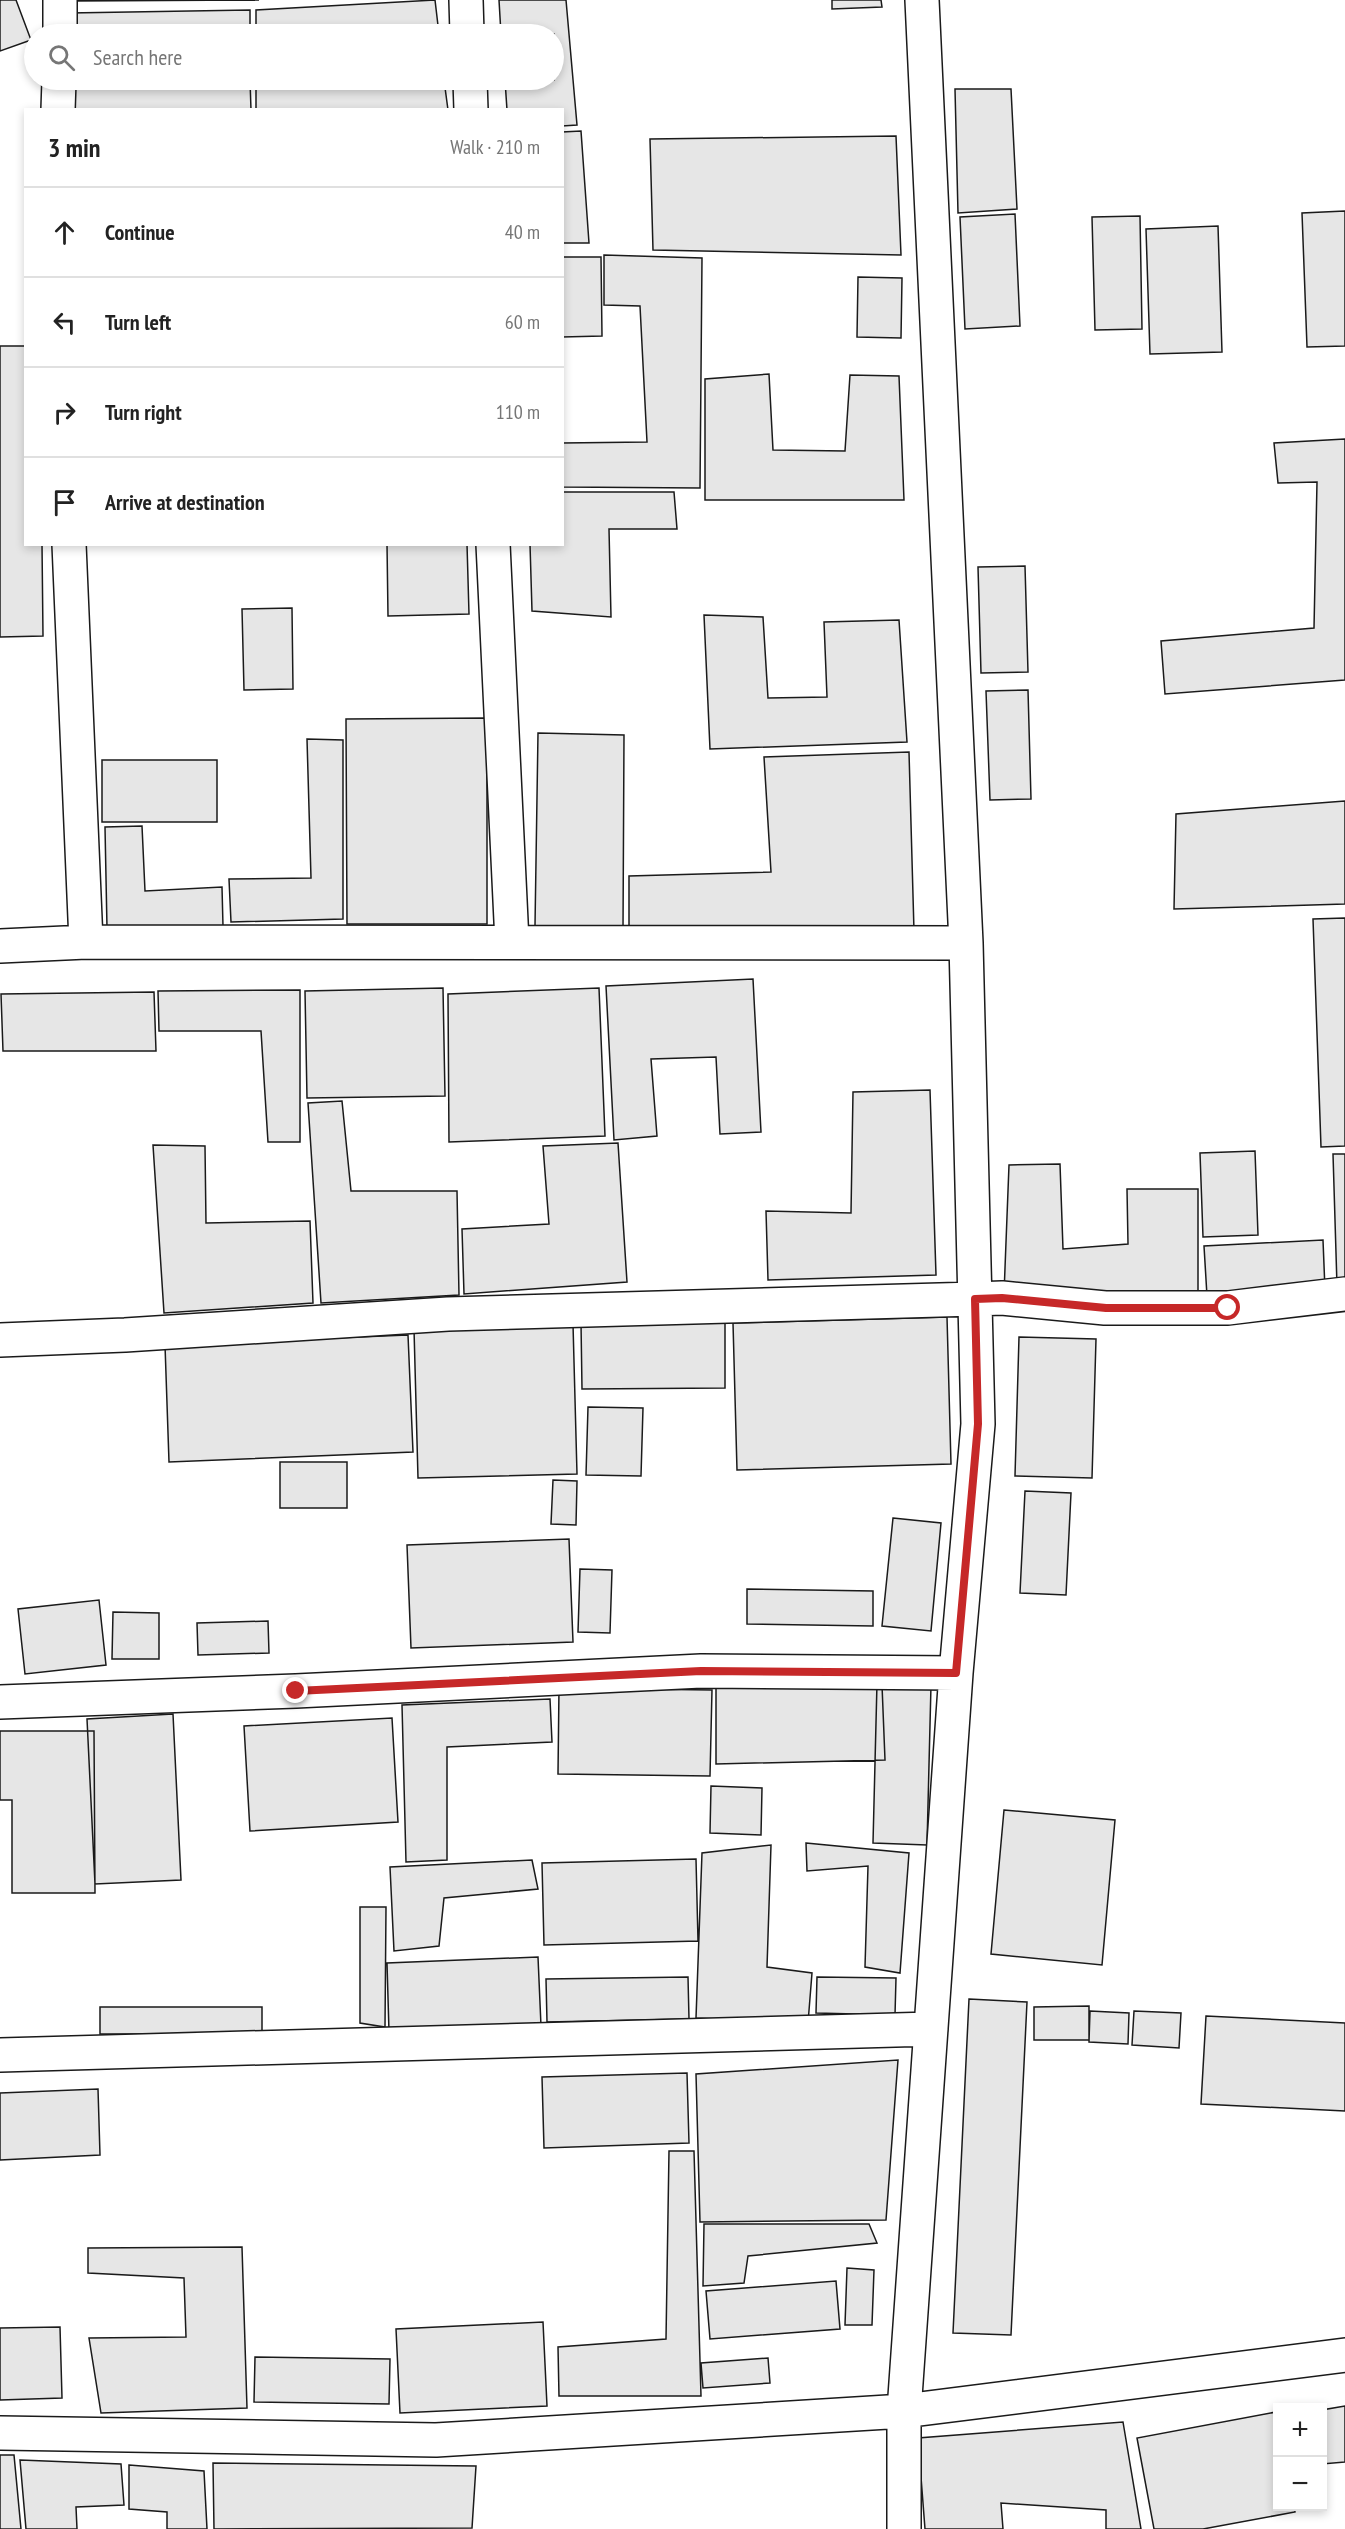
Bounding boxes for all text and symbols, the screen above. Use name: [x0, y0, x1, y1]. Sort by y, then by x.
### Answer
search box: [24, 24, 564, 90]
icon: search: [45, 41, 78, 74]
text: Search here: [93, 43, 182, 71]
text: 3 min: [48, 131, 101, 164]
text: Walk · 210 m: [450, 134, 540, 160]
icon: ahead: [48, 216, 81, 249]
text: Continue: [105, 218, 175, 246]
text: 40 m: [505, 219, 540, 245]
icon: left: [48, 306, 81, 339]
text: Turn left: [105, 308, 171, 336]
text: 60 m: [505, 309, 540, 335]
icon: right: [48, 396, 81, 429]
text: Turn right: [105, 398, 182, 426]
text: 110 m: [496, 399, 540, 425]
icon: arrive: [48, 486, 81, 519]
text: Arrive at destination: [105, 488, 265, 516]
route start: [1214, 1294, 1240, 1320]
route end: [282, 1677, 308, 1703]
map controls: [1273, 2403, 1327, 2511]
button: +: [1273, 2403, 1327, 2457]
button: −: [1273, 2457, 1327, 2511]

